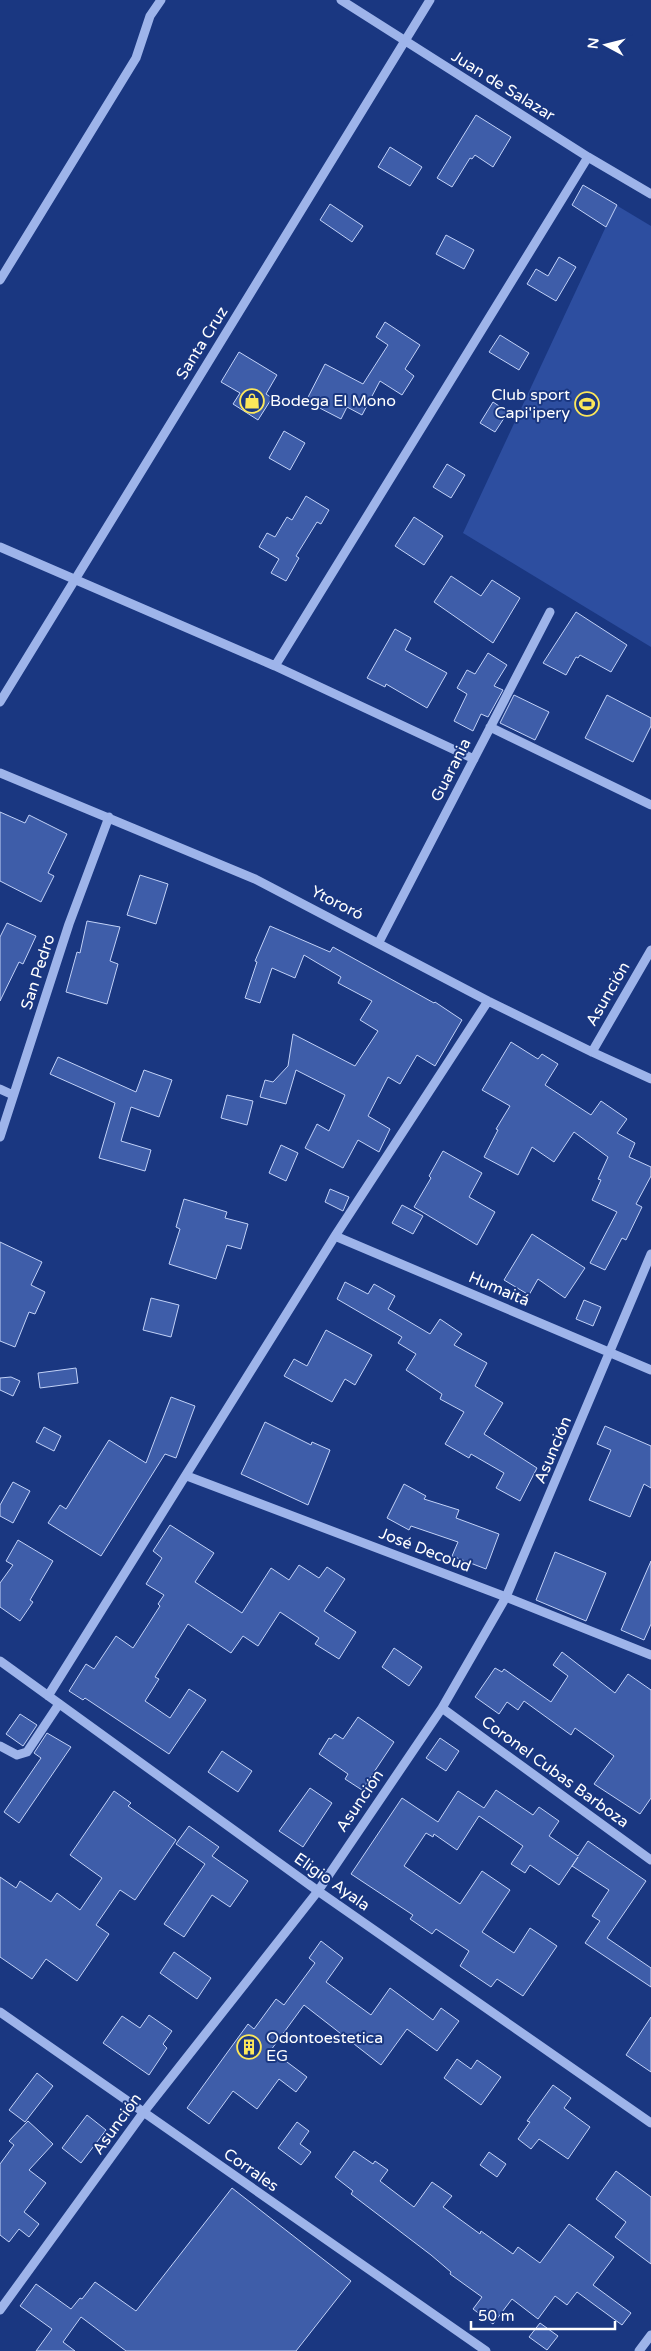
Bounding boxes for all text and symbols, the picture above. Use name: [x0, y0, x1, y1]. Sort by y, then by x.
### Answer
north arrow: [581, 20, 631, 70]
text: N: [584, 37, 603, 50]
street label: Juan de Salazar: [448, 46, 559, 126]
street label: Santa Cruz: [172, 303, 232, 383]
place label: Club sport Capi'ipery: [491, 385, 570, 423]
shop icon: Bodega El Mono: [239, 388, 265, 414]
place label: Bodega El Mono: [270, 391, 396, 411]
sports icon: Club sport Capi'ipery: [574, 391, 600, 417]
street label: Guarania: [426, 735, 476, 805]
street label: Ytororó: [307, 881, 367, 925]
street label: San Pedro: [16, 932, 60, 1012]
street label: Asunción: [582, 958, 634, 1030]
street label: Humaitá: [465, 1267, 533, 1311]
street label: Asunción: [530, 1413, 576, 1487]
street label: José Decoud: [376, 1523, 474, 1577]
street label: Coronel Cubas Barboza: [477, 1712, 633, 1832]
street label: Asunción: [332, 1766, 388, 1836]
street label: Eligio Ayala: [290, 1849, 374, 1915]
place label: Odontoestetica EG: [266, 2028, 383, 2066]
building icon: Odontoestetica EG: [236, 2034, 262, 2060]
street label: Asunción: [88, 2089, 146, 2159]
street label: Corrales: [220, 2144, 282, 2196]
scale bar: [471, 2298, 615, 2330]
text: 50 m: [478, 2307, 515, 2325]

